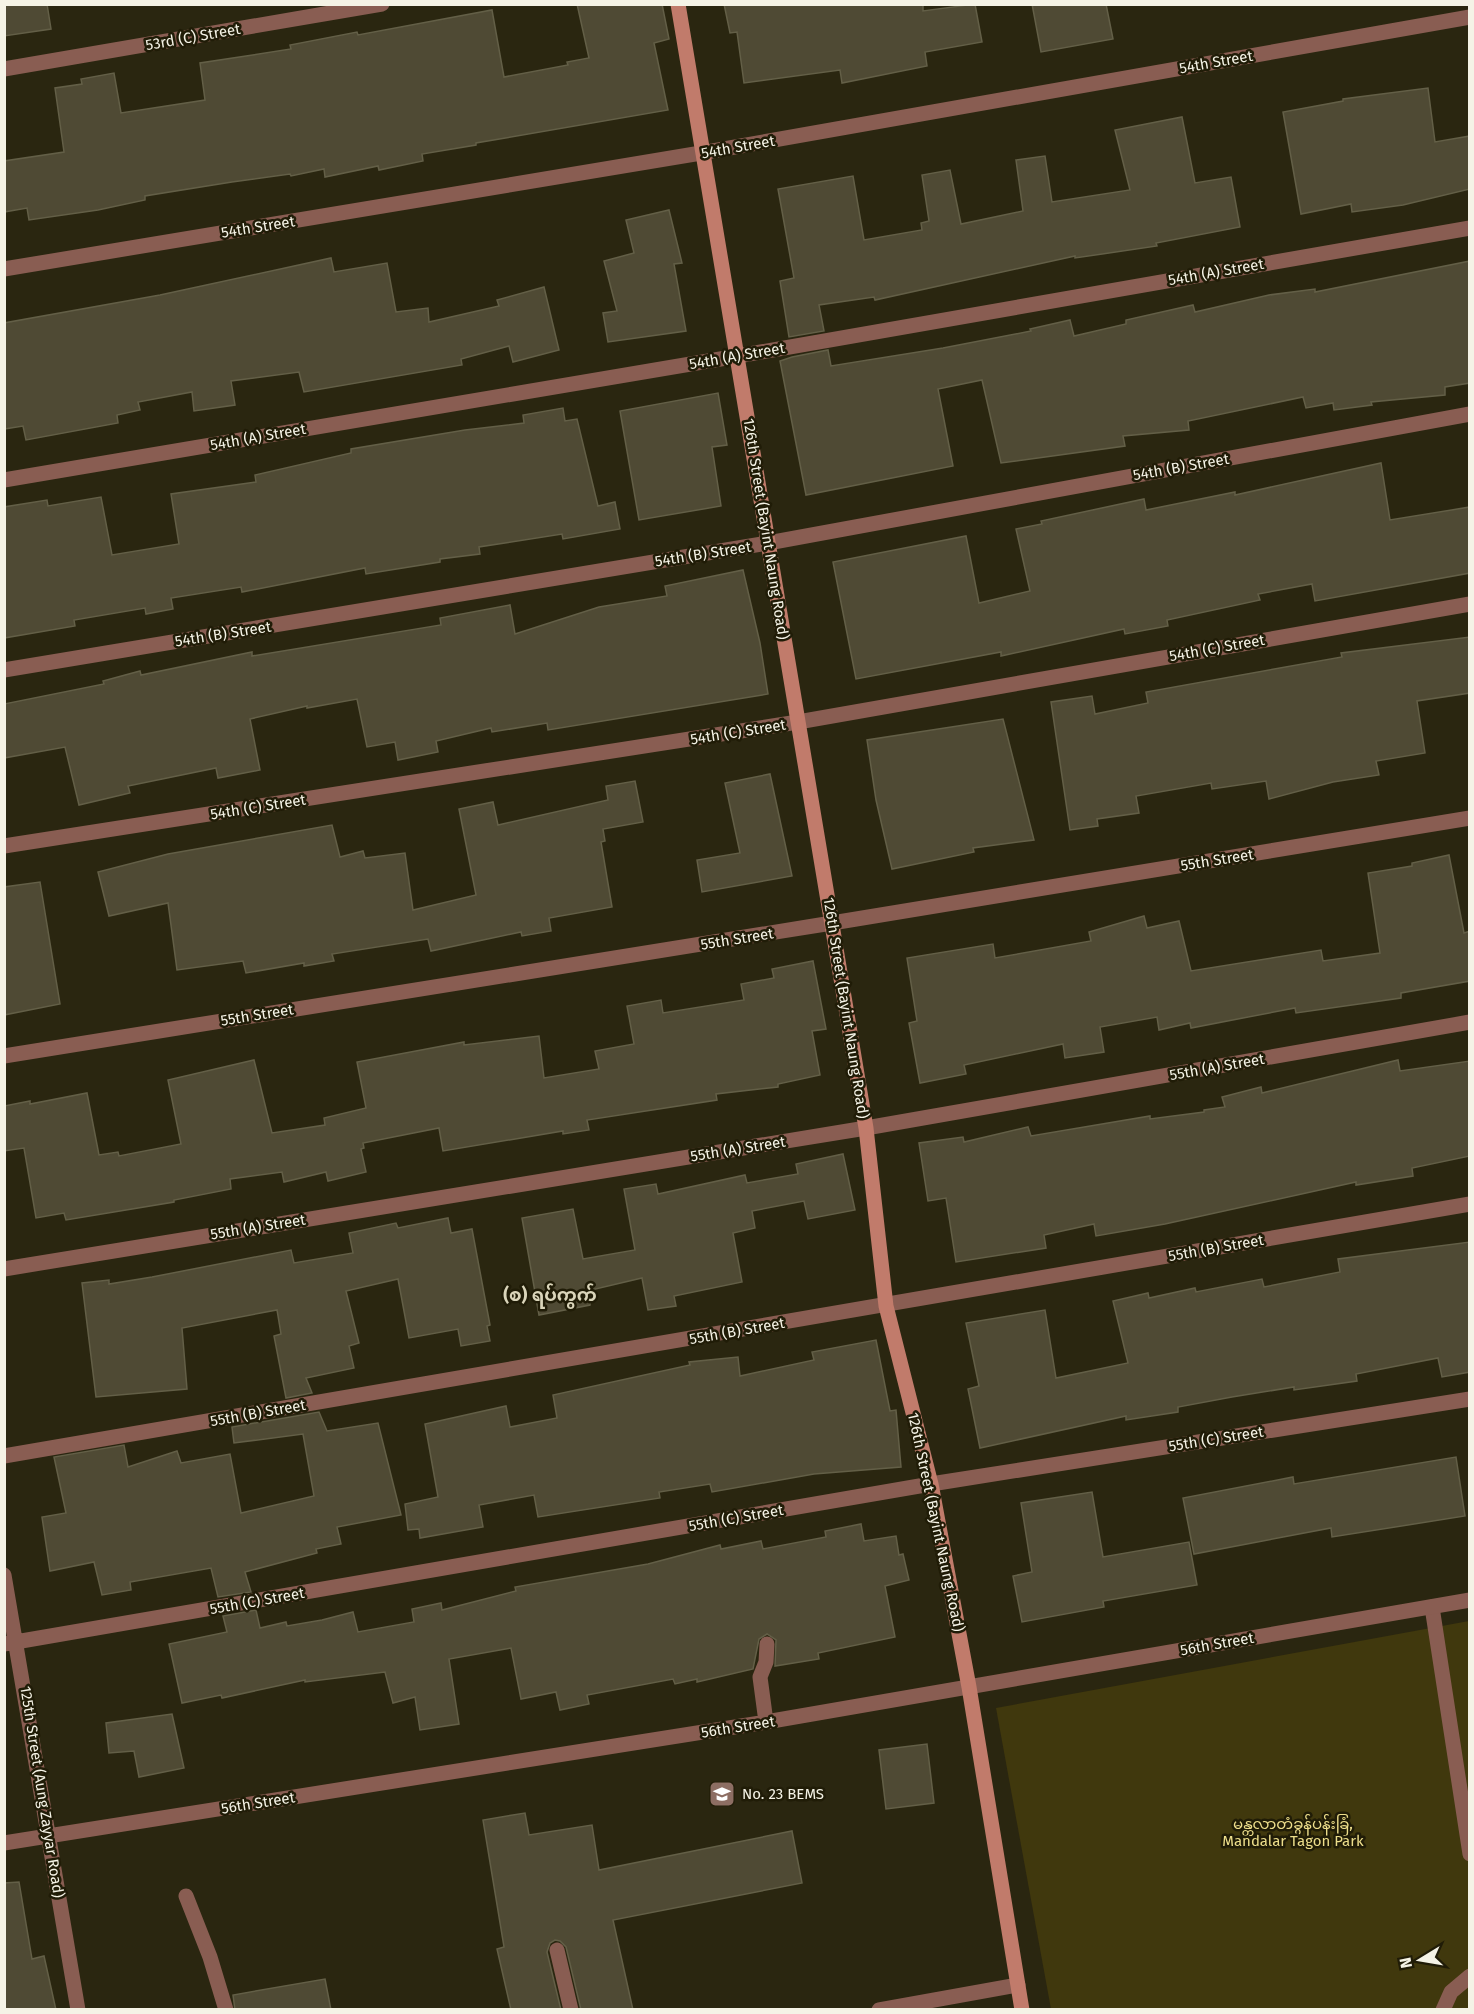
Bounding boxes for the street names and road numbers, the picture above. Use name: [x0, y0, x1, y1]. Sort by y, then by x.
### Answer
street label: 53rd (C) Street: [144, 20, 242, 54]
street label: 54th Street: [1178, 47, 1255, 77]
street label: 54th Street: [700, 132, 777, 162]
street label: 54th Street: [220, 212, 297, 242]
street label: 54th (A) Street: [1167, 255, 1266, 289]
street label: 54th (A) Street: [688, 339, 787, 373]
street label: 126th Street (Bayint Naung Road): [740, 417, 792, 641]
street label: 54th (A) Street: [209, 420, 308, 454]
street label: 54th (B) Street: [1132, 450, 1231, 484]
street label: 54th (B) Street: [654, 537, 753, 570]
street label: 54th (B) Street: [174, 617, 273, 650]
street label: 54th (C) Street: [1168, 631, 1267, 665]
street label: 54th (C) Street: [689, 715, 788, 748]
street label: 54th (C) Street: [209, 790, 308, 823]
street label: 55th Street: [1179, 845, 1255, 875]
street label: 126th Street (Bayint Naung Road): [820, 896, 872, 1120]
street label: 55th Street: [699, 924, 775, 954]
street label: 55th Street: [219, 1000, 295, 1030]
street label: 55th (A) Street: [1168, 1050, 1266, 1084]
street label: 55th (A) Street: [689, 1133, 787, 1165]
street label: 55th (A) Street: [209, 1211, 307, 1243]
street label: 55th (B) Street: [1167, 1231, 1266, 1265]
street label: 55th (B) Street: [688, 1314, 787, 1348]
street label: 55th (B) Street: [209, 1396, 308, 1430]
street label: 126th Street (Bayint Naung Road): [904, 1411, 968, 1633]
street label: 55th (C) Street: [1167, 1423, 1265, 1455]
street label: 55th (C) Street: [687, 1501, 785, 1535]
street label: 55th (C) Street: [208, 1584, 306, 1618]
street label: 56th Street: [1179, 1629, 1256, 1659]
street label: 125th Street (Aung Zayyar Road): [16, 1685, 68, 1899]
street label: 56th Street: [700, 1712, 777, 1742]
street label: 56th Street: [220, 1788, 297, 1818]

